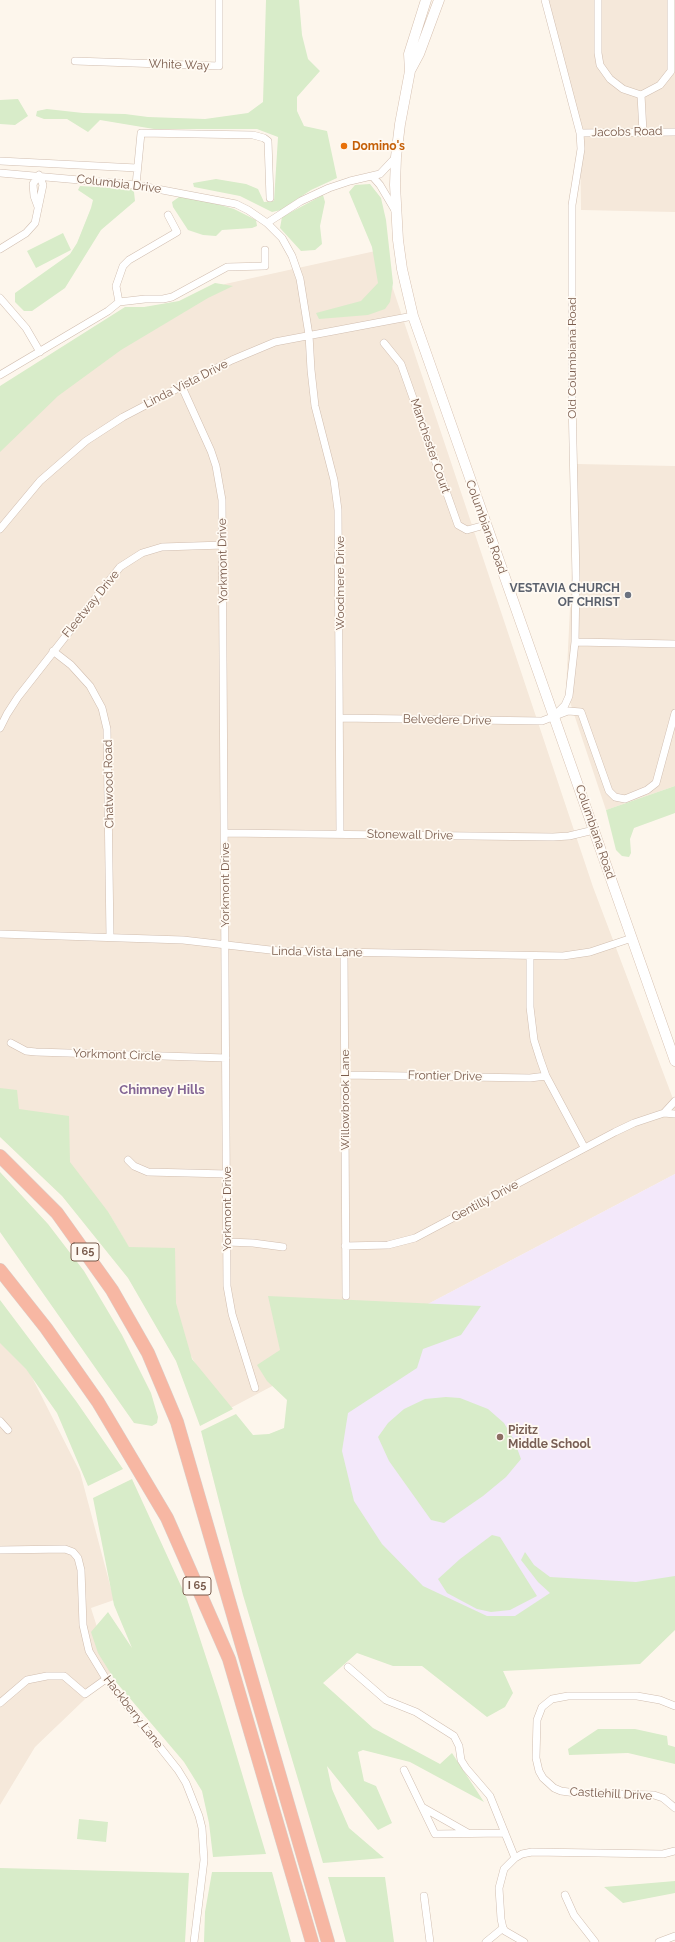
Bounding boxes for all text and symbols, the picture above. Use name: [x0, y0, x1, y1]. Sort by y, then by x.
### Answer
street label: White Way: [148, 57, 210, 73]
street label: Jacobs Road: [591, 124, 663, 140]
place label: Domino's: [352, 139, 405, 153]
marker: Domino's: [339, 141, 349, 151]
street label: Columbia Drive: [76, 172, 162, 196]
street label: Old Columbiana Road: [565, 297, 579, 419]
street label: Linda Vista Drive: [142, 357, 230, 411]
street label: Manchester Court: [407, 397, 453, 495]
street label: Columbiana Road: [462, 478, 510, 576]
street label: Yorkmont Drive: [215, 518, 231, 604]
street label: Woodmere Drive: [333, 536, 347, 630]
street label: Fleetway Drive: [59, 567, 123, 641]
place label: VESTAVIA CHURCH OF CHRIST: [510, 581, 620, 609]
marker: VESTAVIA CHURCH OF CHRIST: [623, 590, 633, 600]
street label: Belvedere Drive: [403, 712, 491, 728]
street label: Chatwood Road: [101, 739, 117, 829]
street label: Columbiana Road: [572, 783, 618, 881]
street label: Stonewall Drive: [367, 827, 453, 843]
street label: Yorkmont Drive: [218, 842, 232, 928]
street label: Linda Vista Lane: [271, 944, 363, 960]
street label: Yorkmont Circle: [73, 1046, 161, 1064]
street label: Willowbrook Lane: [338, 1049, 352, 1151]
street label: Frontier Drive: [408, 1068, 482, 1084]
district label: Chimney Hills: [119, 1082, 205, 1098]
street label: Yorkmont Drive: [220, 1166, 234, 1252]
street label: Gentilly Drive: [449, 1177, 521, 1225]
road number: I 65: [71, 1243, 99, 1261]
place label: Pizitz Middle School: [508, 1423, 591, 1451]
marker: Pizitz Middle School: [495, 1432, 505, 1442]
road number: I 65: [183, 1577, 211, 1595]
street label: Hackberry Lane: [100, 1673, 166, 1751]
street label: Castlehill Drive: [569, 1785, 653, 1803]

